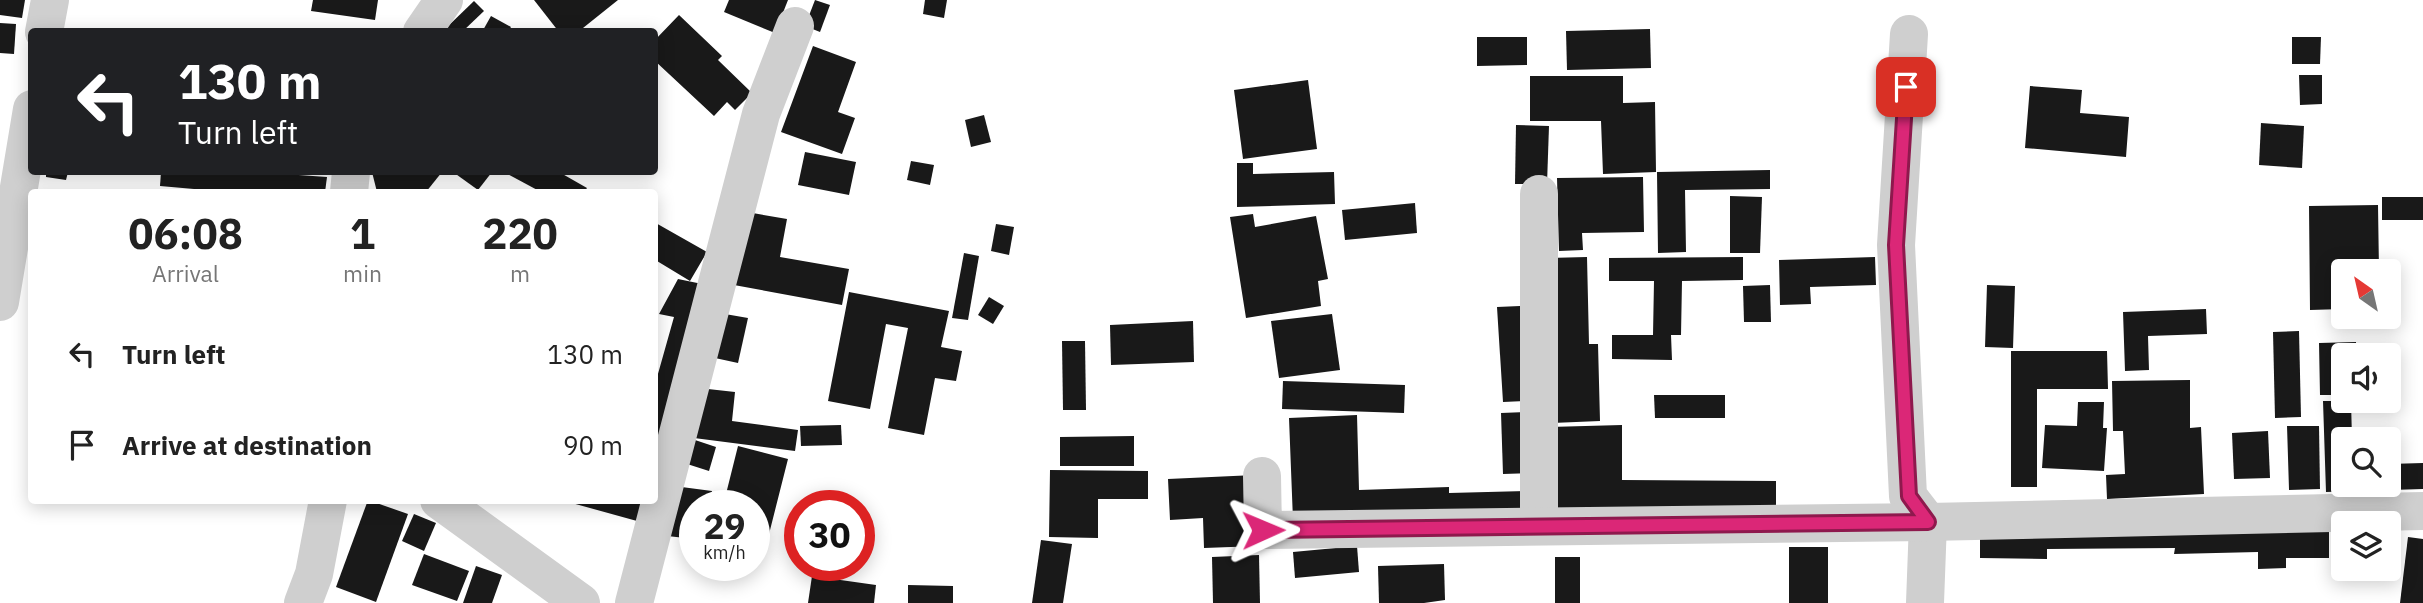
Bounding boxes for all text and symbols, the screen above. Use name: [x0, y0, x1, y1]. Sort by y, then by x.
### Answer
text: 130 m: [178, 49, 322, 112]
icon: left: [63, 56, 154, 147]
pin: [1876, 57, 1936, 117]
icon: arrive: [1887, 68, 1925, 106]
text: Turn left: [178, 111, 298, 153]
text: 06:08: [128, 206, 243, 261]
text: 1: [350, 206, 375, 261]
text: 220: [482, 206, 558, 261]
text: Arrival: [152, 258, 219, 288]
text: min: [343, 258, 382, 288]
text: m: [510, 258, 530, 288]
north arrow: [2331, 259, 2401, 329]
map controls: [2331, 259, 2401, 581]
icon: left: [63, 335, 101, 373]
text: Turn left: [122, 337, 225, 371]
text: 130 m: [547, 337, 623, 371]
button: sound: [2331, 343, 2401, 413]
icon: arrive: [63, 426, 101, 464]
button: search: [2331, 427, 2401, 497]
text: Arrive at destination: [122, 428, 372, 462]
text: 90 m: [563, 428, 623, 462]
speed limit sign: 30: [784, 490, 875, 581]
position arrow: [1226, 493, 1300, 567]
text: 29: [703, 503, 746, 549]
button: layers: [2331, 511, 2401, 581]
text: km/h: [703, 541, 746, 564]

